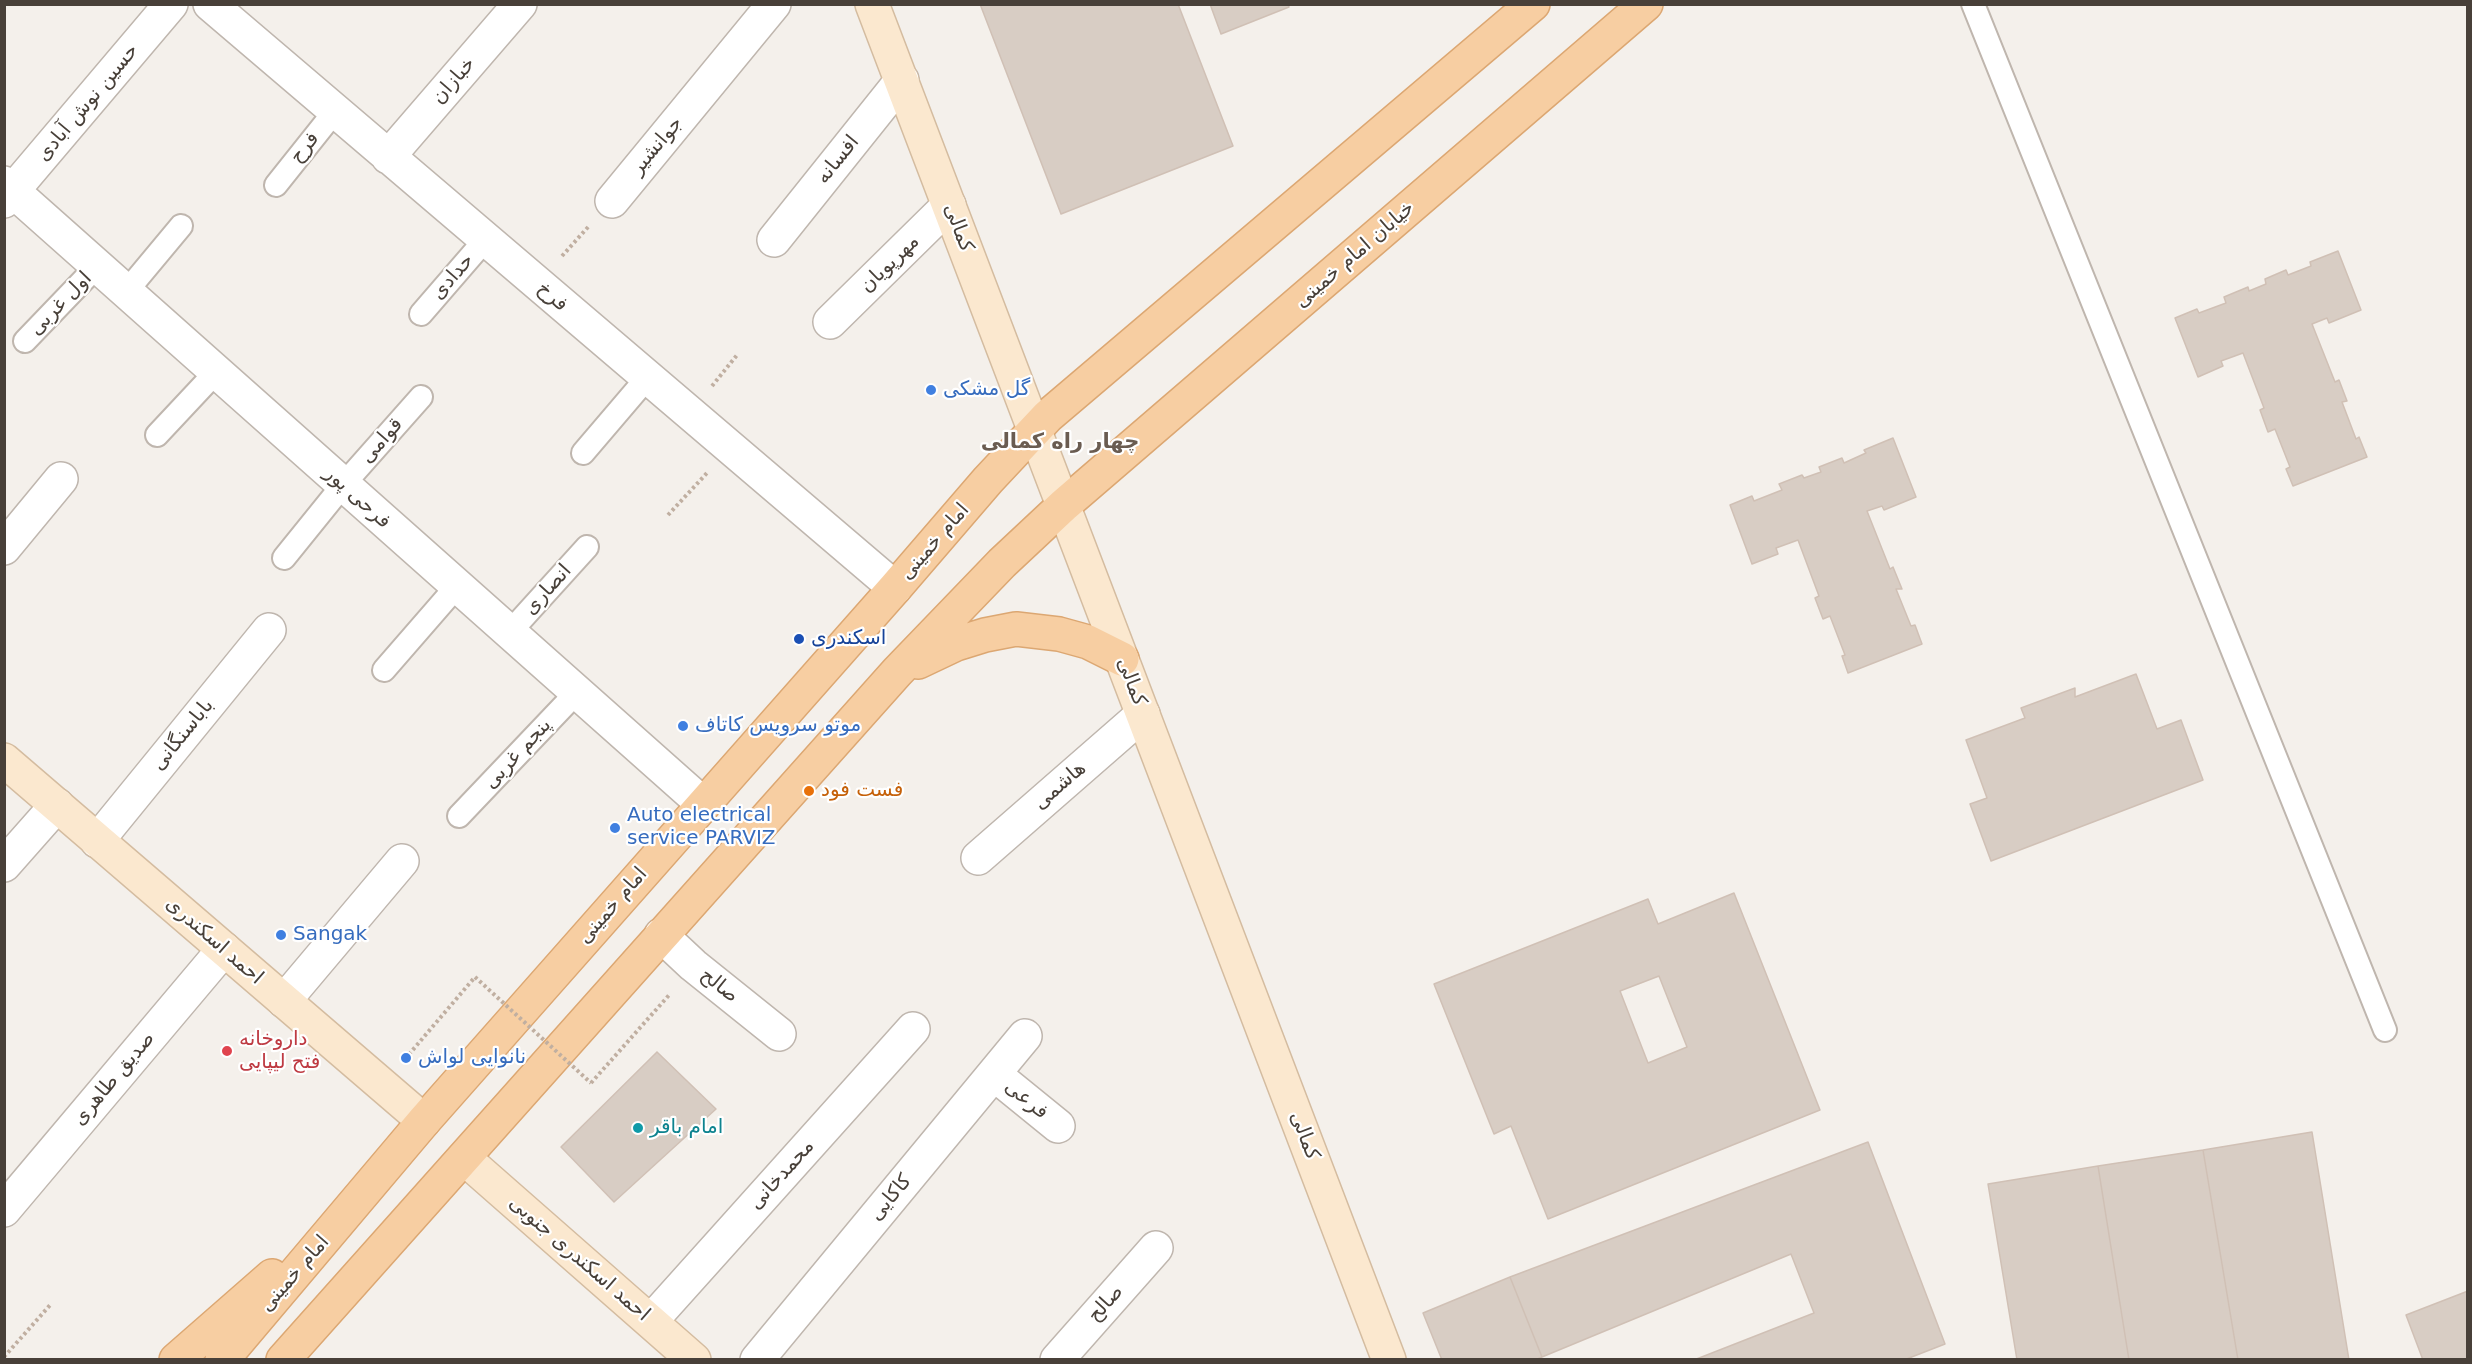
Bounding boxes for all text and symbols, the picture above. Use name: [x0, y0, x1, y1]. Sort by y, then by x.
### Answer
street label: حسین نوش آبادی: [32, 39, 144, 167]
street label: خبازان: [427, 53, 481, 109]
street label: جوانشیر: [626, 112, 688, 180]
street label: فرح: [285, 127, 325, 169]
street label: افسانه: [811, 131, 865, 189]
street label: خیابان امام خمینی: [1290, 196, 1420, 314]
street label: کمالی: [938, 200, 978, 256]
street label: مهرپویان: [855, 230, 925, 298]
street label: حدادی: [427, 249, 479, 305]
street label: اول غربی: [25, 267, 97, 341]
street label: فرخ: [531, 277, 573, 317]
place label: گل مشکی: [943, 378, 1030, 402]
marker: گل مشکی: [924, 383, 938, 397]
street label: قوامی: [356, 413, 408, 469]
district label: چهار راه کمالی: [981, 430, 1139, 456]
street label: فرحی پور: [319, 462, 395, 534]
street label: امام خمینی: [895, 499, 975, 585]
street label: انصاری: [519, 560, 577, 620]
place label: اسکندری: [811, 627, 886, 651]
marker: اسکندری: [792, 632, 806, 646]
street label: کمالی: [1111, 654, 1151, 710]
street label: باباسنگانی: [147, 694, 219, 776]
street label: پنجم غربی: [479, 714, 557, 794]
place label: موتو سرویس کاتاف: [695, 714, 861, 738]
marker: موتو سرویس کاتاف: [676, 719, 690, 733]
street label: هاشمی: [1029, 757, 1091, 815]
place label: فست فود: [821, 779, 903, 803]
marker: فست فود: [802, 784, 816, 798]
place label: Auto electrical service PARVIZ: [627, 804, 776, 851]
marker: Auto electrical service PARVIZ: [608, 821, 622, 835]
street label: امام خمینی: [573, 863, 653, 949]
street label: احمد اسکندری: [160, 892, 268, 990]
place label: Sangak: [293, 923, 367, 947]
marker: Sangak: [274, 928, 288, 942]
street label: صالح: [695, 963, 743, 1009]
street label: صدیق طاهری: [68, 1027, 160, 1131]
place label: داروخانه فتح لیپایی: [239, 1028, 320, 1075]
marker: داروخانه فتح لیپایی: [220, 1044, 234, 1058]
place label: نانوایی لواش: [418, 1046, 526, 1070]
marker: نانوایی لواش: [399, 1051, 413, 1065]
street label: فرعی: [999, 1075, 1053, 1125]
street label: کمالی: [1284, 1108, 1324, 1164]
place label: امام باقر: [650, 1116, 723, 1140]
marker: امام باقر: [631, 1121, 645, 1135]
street label: محمدخانی: [744, 1135, 820, 1215]
street label: کاکایی: [865, 1170, 917, 1226]
street label: احمد اسکندری جنوبی: [504, 1191, 654, 1327]
street label: امام خمینی: [255, 1231, 335, 1317]
street label: صالح: [1083, 1280, 1129, 1328]

